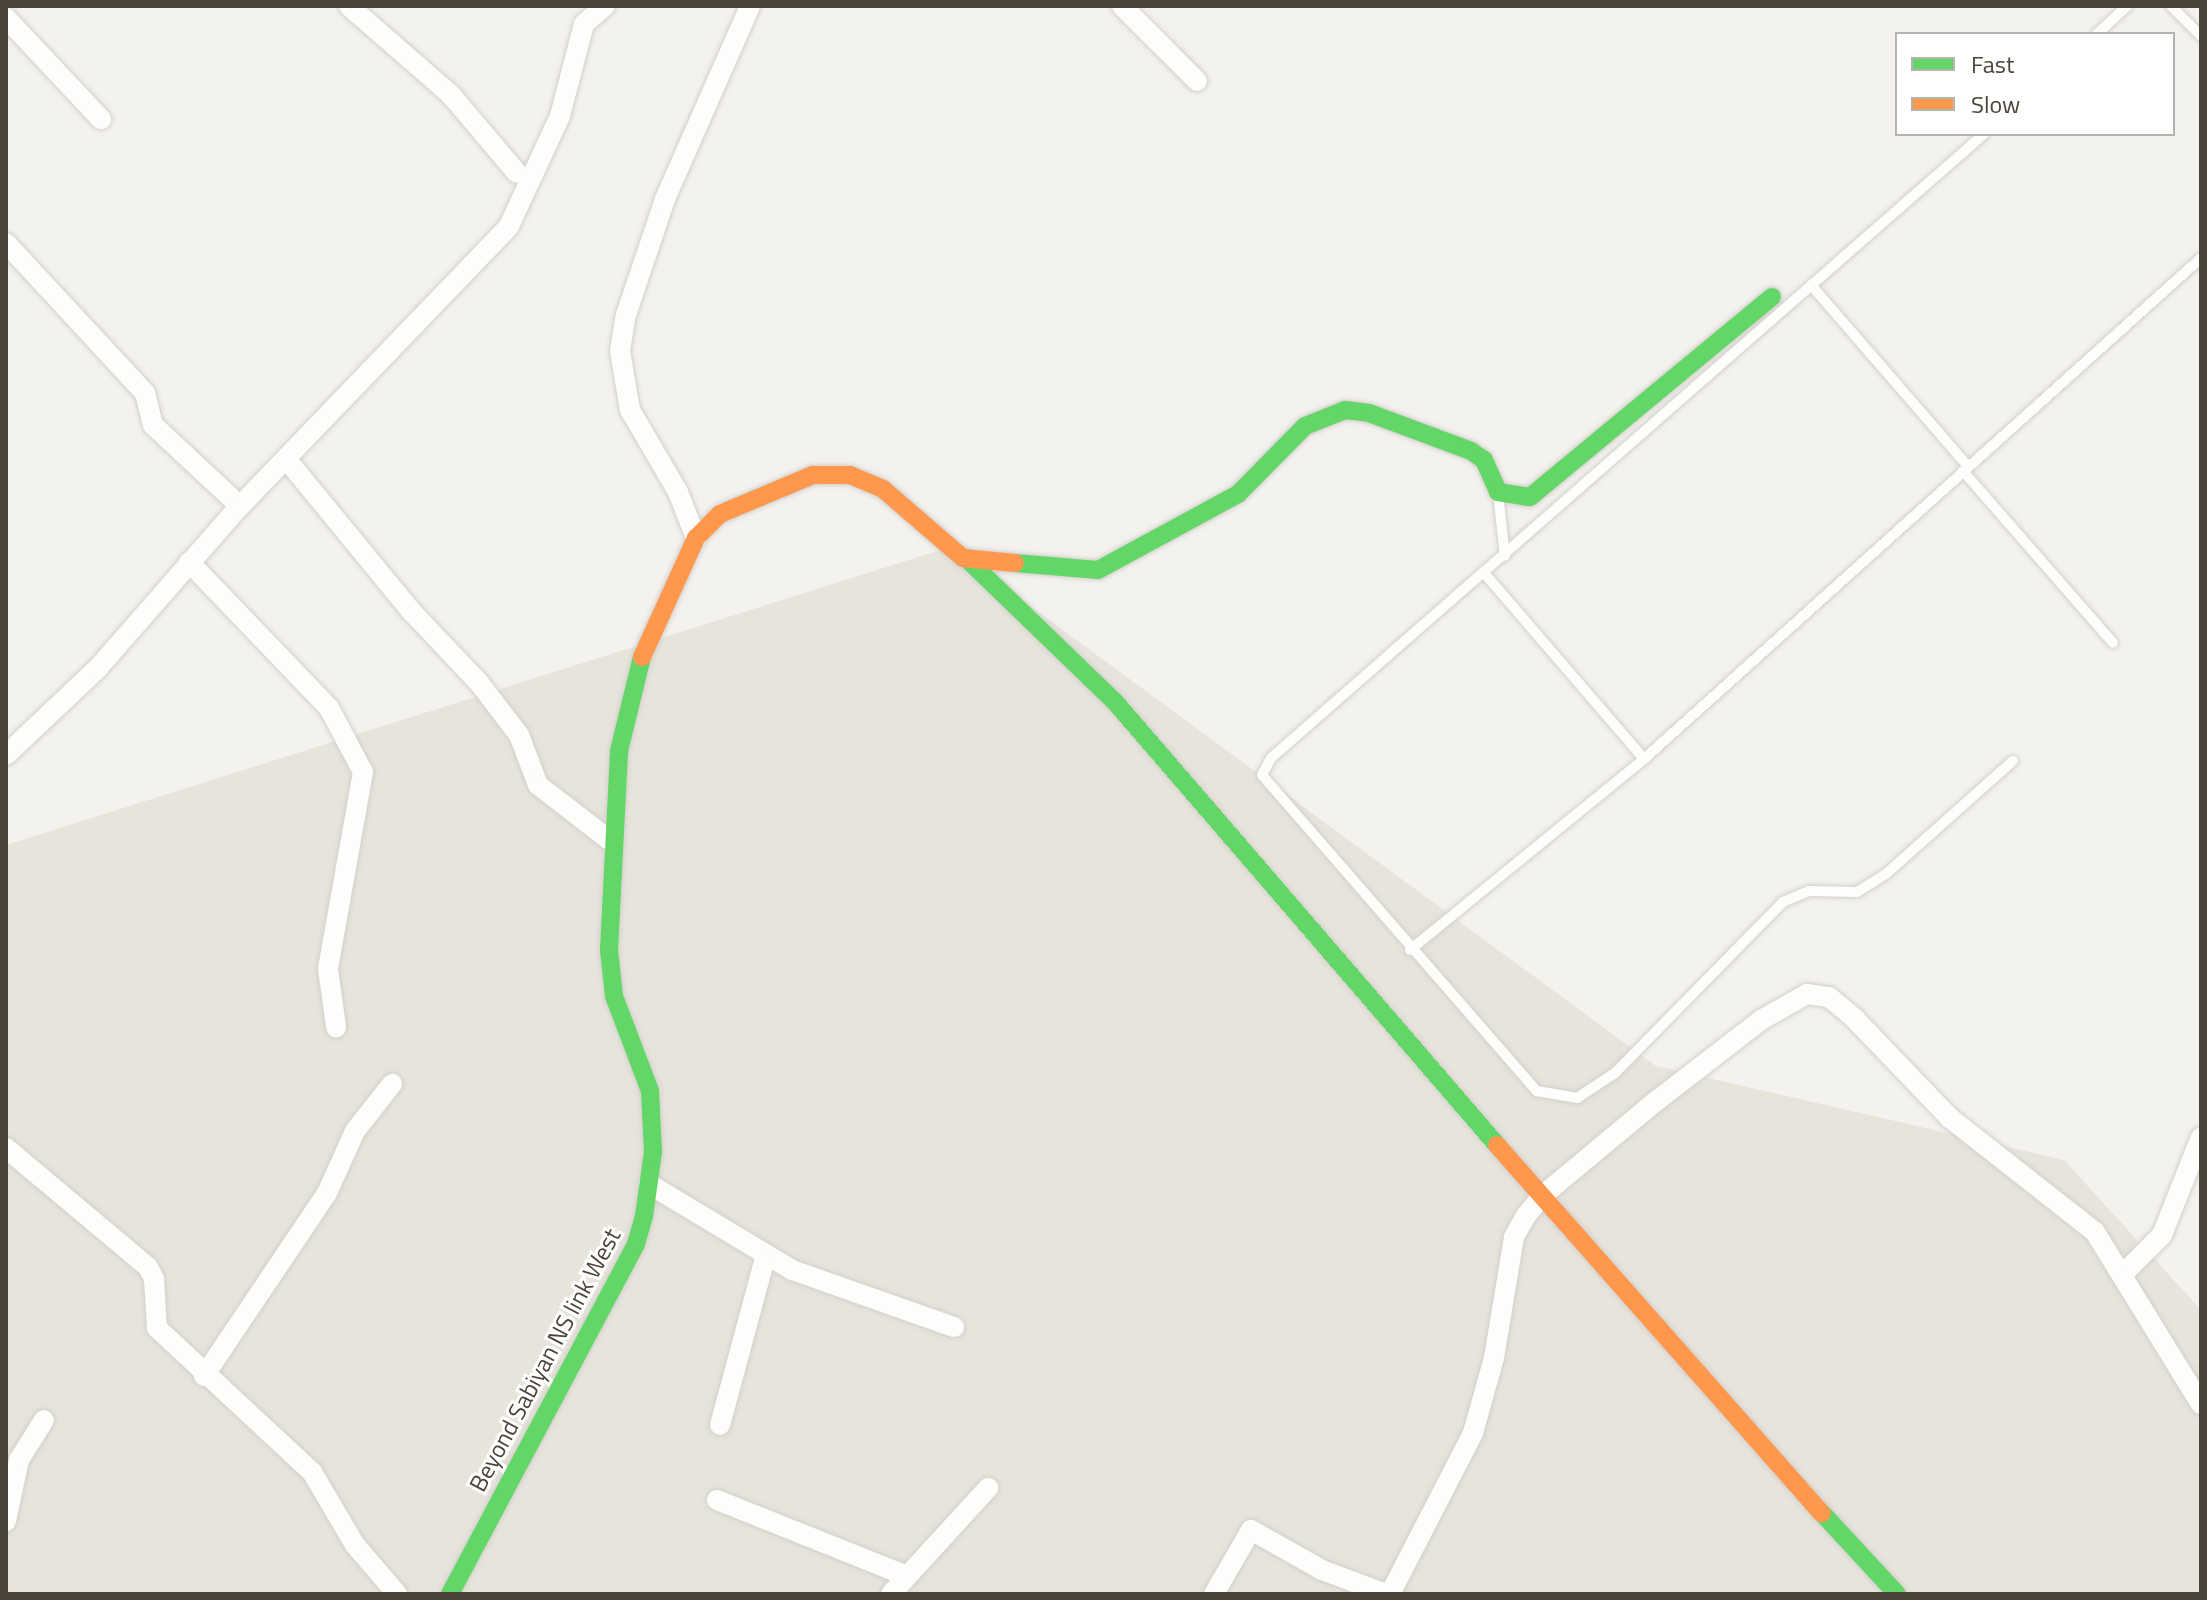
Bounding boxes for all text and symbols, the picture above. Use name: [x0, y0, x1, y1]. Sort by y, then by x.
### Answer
legend: [1895, 32, 2175, 136]
text: Fast: [1971, 46, 2014, 82]
text: Slow: [1971, 86, 2020, 122]
street label: Beyond Sabiyan NS link West: [463, 1224, 627, 1496]

